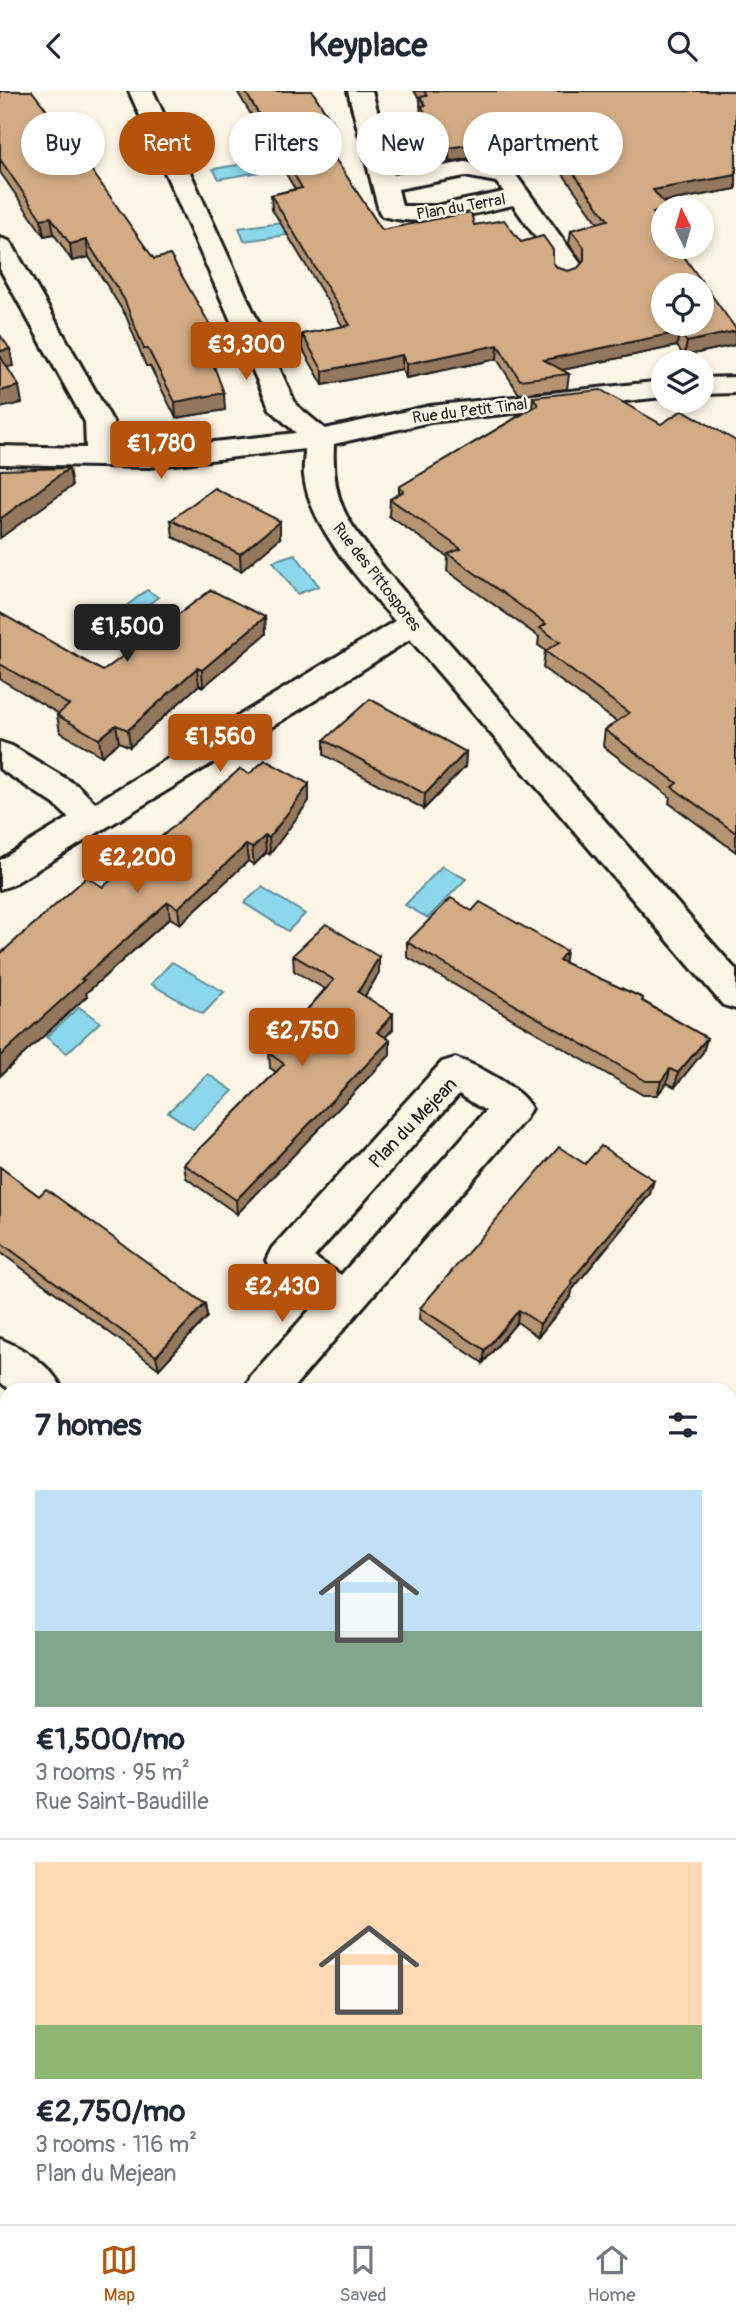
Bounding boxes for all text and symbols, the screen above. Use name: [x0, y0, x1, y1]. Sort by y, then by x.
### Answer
text: Keyplace: [309, 26, 427, 66]
icon: back: [35, 27, 73, 65]
icon: search: [663, 27, 701, 65]
chip: Buy: [21, 112, 105, 175]
chip: Rent: [119, 112, 215, 175]
chip: Filters: [229, 112, 342, 175]
chip: New: [356, 112, 449, 175]
chip: Apartment: [463, 112, 623, 175]
street label: Plan du Terral: [415, 189, 507, 225]
north arrow: [651, 196, 714, 259]
map controls: [651, 196, 714, 413]
button: locate: [651, 273, 714, 336]
pin: €3,300: [189, 323, 303, 382]
text: €3,300: [207, 330, 285, 359]
button: layers: [651, 350, 714, 413]
street label: Rue du Petit Tinal: [411, 394, 529, 428]
pin: €1,780: [104, 421, 218, 481]
text: €1,780: [126, 429, 196, 458]
street label: Rue des Pittospores: [328, 519, 426, 635]
pin: €1,500: [70, 605, 184, 664]
text: €1,500: [90, 612, 164, 641]
pin: €1,560: [163, 715, 277, 774]
text: €1,560: [184, 722, 256, 751]
pin: €2,200: [80, 835, 194, 895]
text: €2,200: [98, 843, 176, 872]
pin: €2,750: [245, 1009, 359, 1068]
text: €2,750: [265, 1016, 339, 1045]
street label: Plan du Mejean: [364, 1073, 462, 1173]
pin: €2,430: [225, 1265, 339, 1324]
text: €2,430: [244, 1272, 320, 1301]
icon: filters: [664, 1406, 702, 1444]
text: 7 homes: [35, 1407, 142, 1444]
icon: home: [306, 1535, 432, 1661]
text: €1,500/mo: [35, 1721, 185, 1758]
text: 3 rooms · 95 m²: [35, 1758, 190, 1787]
text: Rue Saint-Baudille: [35, 1787, 209, 1816]
icon: home: [306, 1907, 432, 2033]
text: €2,750/mo: [35, 2093, 185, 2130]
text: 3 rooms · 116 m²: [35, 2130, 197, 2159]
text: Plan du Mejean: [35, 2159, 177, 2188]
tab: Map: [100, 2241, 138, 2307]
tab: Saved: [339, 2241, 387, 2307]
tab: Home: [588, 2241, 636, 2307]

